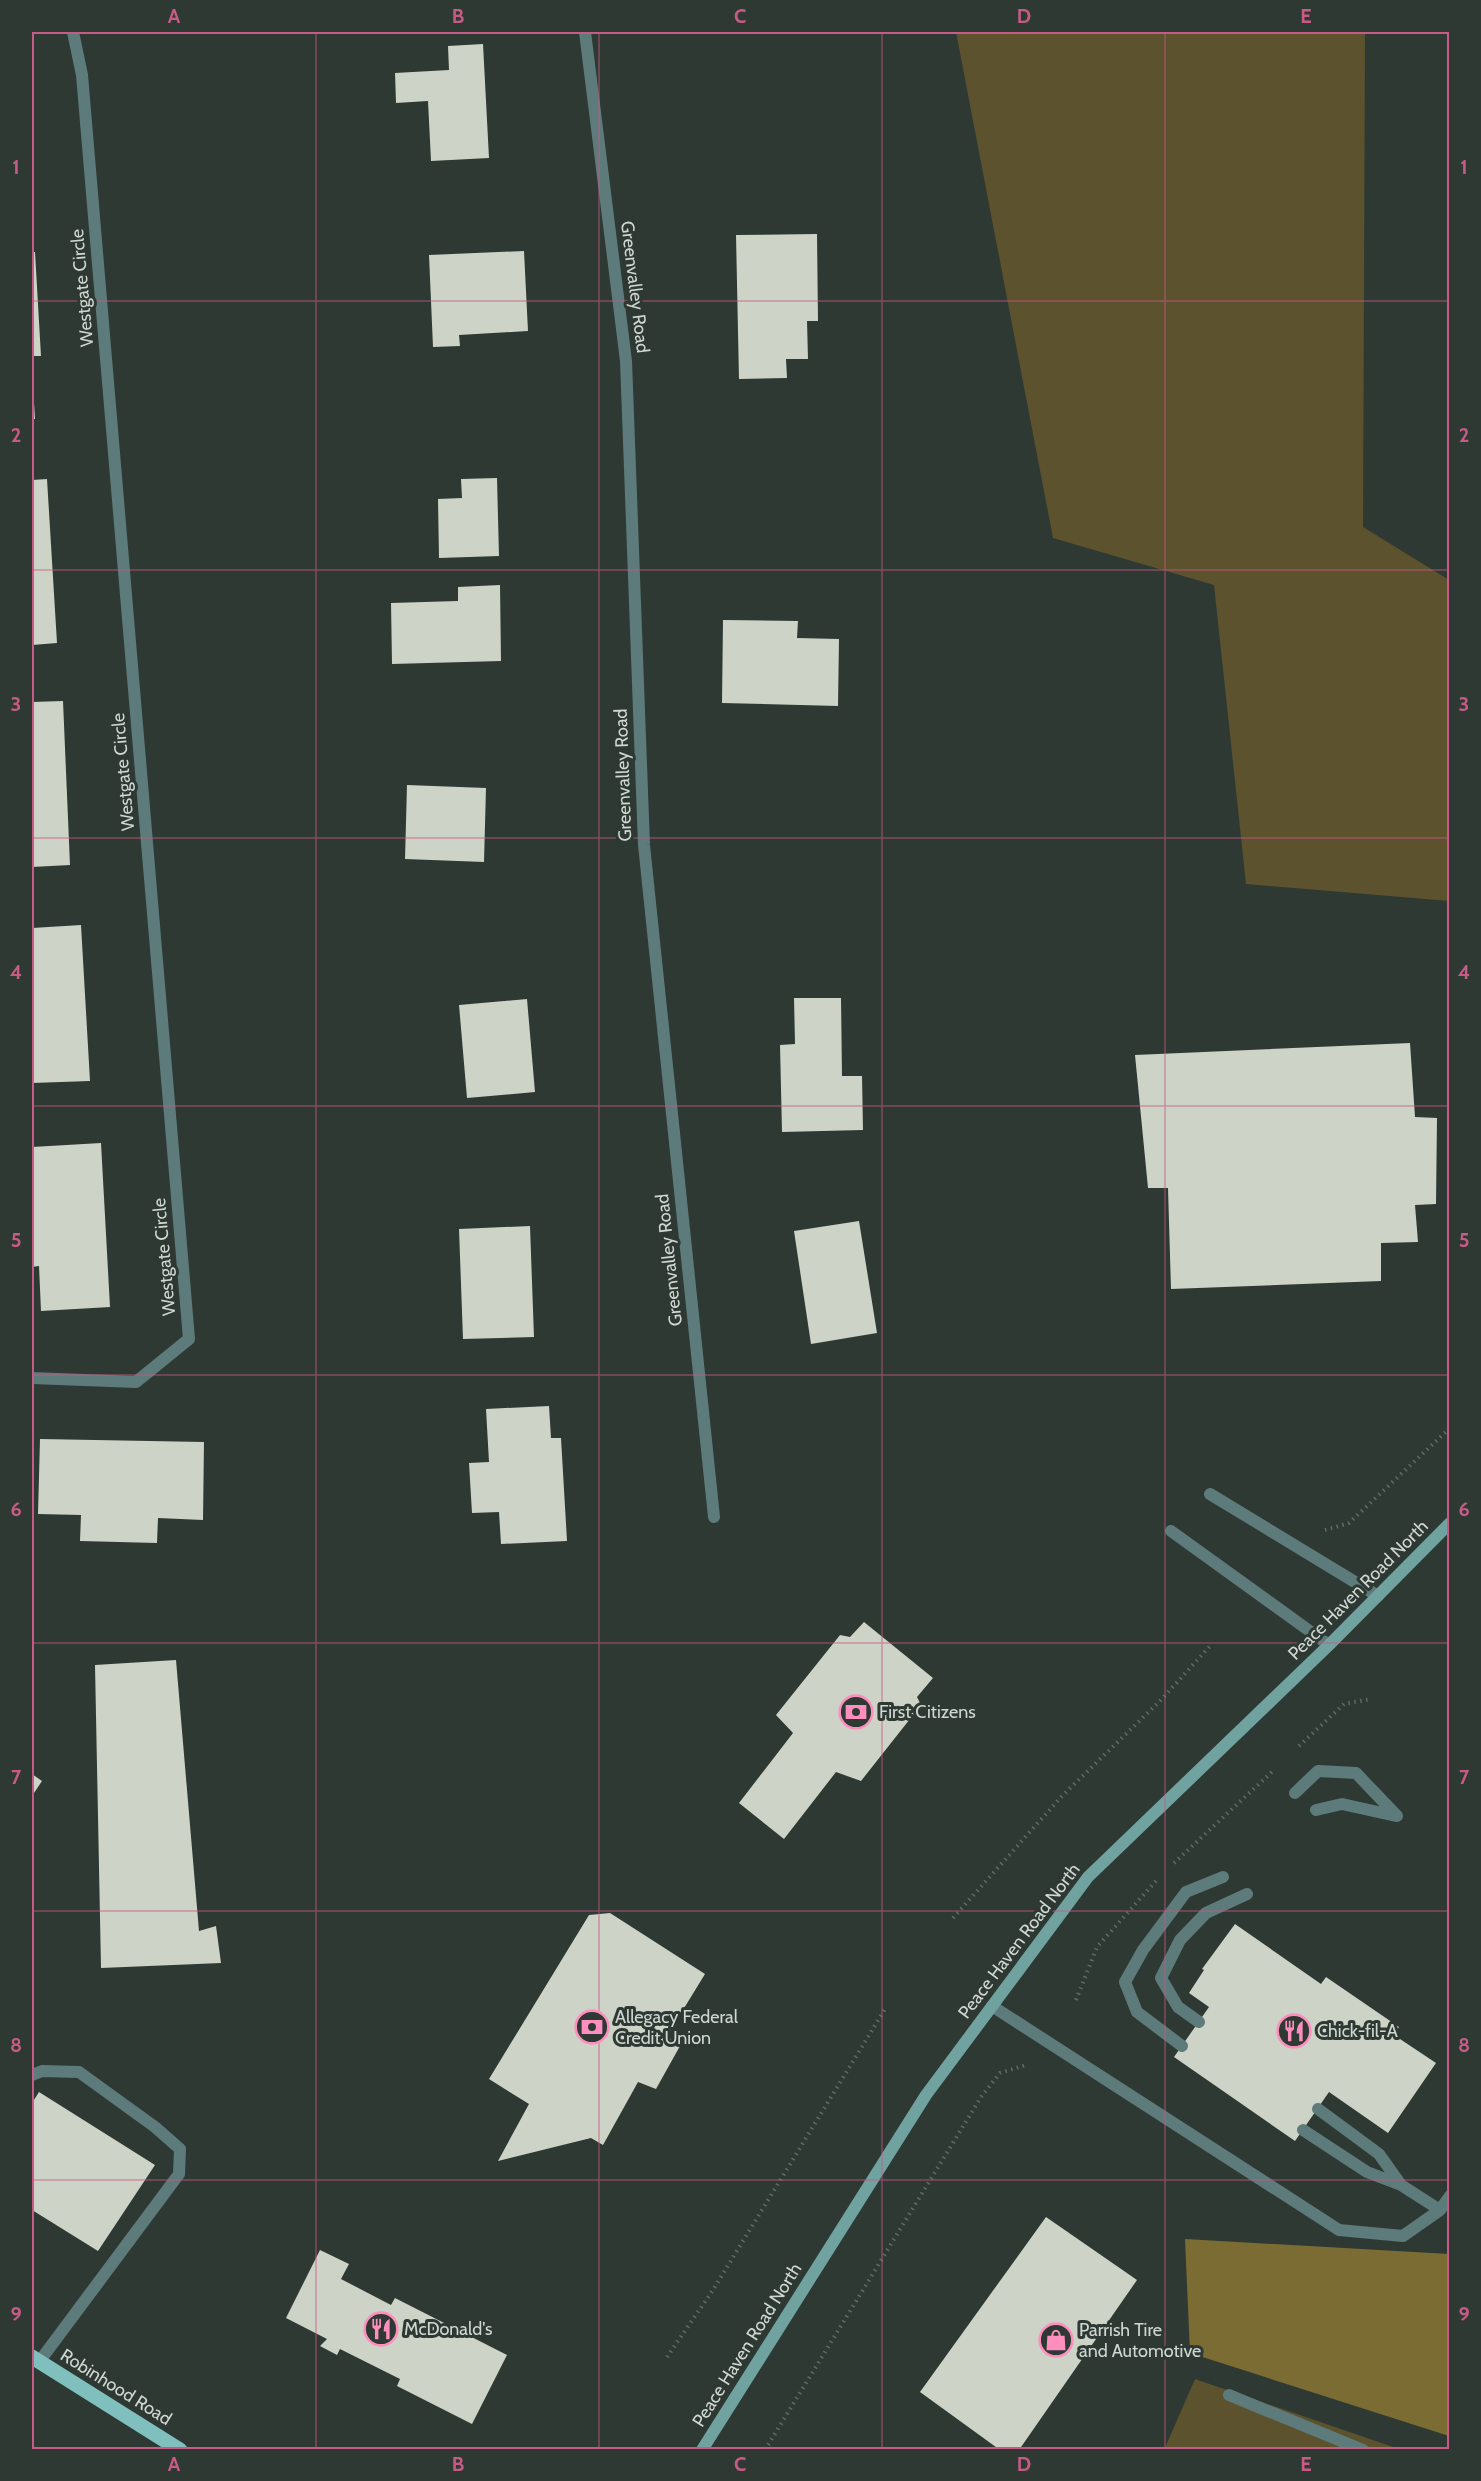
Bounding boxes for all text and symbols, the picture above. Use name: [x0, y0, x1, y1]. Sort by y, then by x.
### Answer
text: A: [168, 4, 181, 28]
text: B: [452, 4, 464, 28]
text: C: [734, 4, 746, 28]
text: D: [1017, 4, 1031, 28]
text: E: [1300, 4, 1312, 28]
text: 1: [12, 155, 20, 179]
text: 1: [1460, 155, 1468, 179]
street label: Greenvalley Road: [616, 220, 654, 354]
street label: Westgate Circle: [66, 228, 98, 348]
text: 2: [11, 423, 21, 447]
text: 2: [1459, 423, 1469, 447]
text: 3: [11, 692, 21, 716]
text: 3: [1459, 692, 1469, 716]
street label: Greenvalley Road: [610, 708, 636, 842]
street label: Westgate Circle: [107, 712, 139, 832]
text: 4: [10, 960, 22, 984]
text: 4: [1458, 960, 1470, 984]
street label: Greenvalley Road: [651, 1193, 687, 1327]
street label: Westgate Circle: [148, 1197, 180, 1317]
text: 5: [11, 1228, 21, 1252]
text: 5: [1459, 1228, 1469, 1252]
text: 6: [10, 1497, 22, 1521]
text: 6: [1458, 1497, 1470, 1521]
street label: Peace Haven Road North: [1283, 1515, 1433, 1665]
bank icon: First Citizens: [838, 1694, 874, 1730]
place label: First Citizens: [879, 1701, 976, 1723]
text: 7: [11, 1765, 22, 1789]
text: 7: [1459, 1765, 1470, 1789]
street label: Peace Haven Road North: [953, 1859, 1085, 2023]
place label: Allegacy Federal Credit Union: [615, 2006, 739, 2049]
bank icon: Allegacy Federal Credit Union: [574, 2009, 610, 2045]
restaurant icon: Chick-fil-A: [1276, 2013, 1312, 2049]
place label: Chick-fil-A: [1317, 2020, 1398, 2042]
text: 8: [10, 2033, 22, 2057]
text: 8: [1458, 2033, 1470, 2057]
street label: Peace Haven Road North: [688, 2259, 806, 2431]
text: 9: [10, 2302, 22, 2326]
text: 9: [1458, 2302, 1470, 2326]
restaurant icon: McDonald's: [363, 2311, 399, 2347]
place label: McDonald's: [404, 2318, 492, 2340]
place label: Parrish Tire and Automotive: [1079, 2319, 1201, 2362]
shop icon: Parrish Tire and Automotive: [1038, 2322, 1074, 2358]
street label: Robinhood Road: [56, 2344, 176, 2430]
text: A: [168, 2452, 181, 2476]
text: B: [452, 2452, 464, 2476]
text: C: [734, 2452, 746, 2476]
text: D: [1017, 2452, 1031, 2476]
text: E: [1300, 2452, 1312, 2476]

